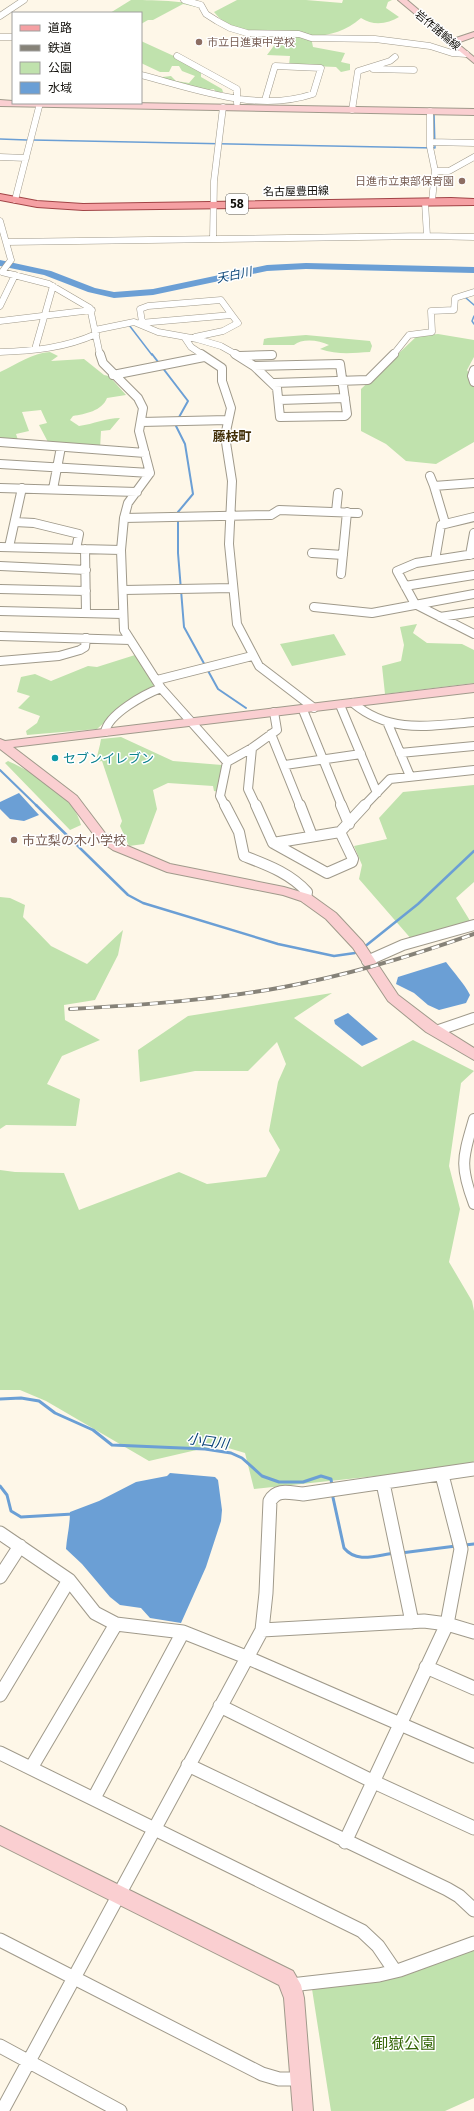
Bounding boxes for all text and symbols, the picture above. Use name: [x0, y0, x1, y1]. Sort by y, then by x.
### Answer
street label: 岩作諸輪線: [412, 8, 463, 53]
legend: [12, 12, 142, 104]
text: 道路: [48, 21, 72, 35]
place label: 市立日進東中学校: [207, 36, 295, 49]
marker: 市立日進東中学校: [194, 37, 204, 47]
text: 鉄道: [48, 41, 72, 55]
text: 公園: [48, 61, 72, 75]
text: 水域: [48, 81, 72, 95]
place label: 日進市立東部保育園: [355, 175, 454, 188]
marker: 日進市立東部保育園: [457, 176, 467, 186]
street label: 名古屋豊田線: [263, 184, 329, 199]
road number: 58: [226, 194, 248, 214]
water label: 天白川: [215, 264, 255, 286]
district label: 藤枝町: [212, 429, 252, 444]
place label: セブンイレブン: [63, 751, 154, 766]
marker: セブンイレブン: [50, 753, 60, 763]
place label: 市立梨の木小学校: [22, 833, 126, 848]
marker: 市立梨の木小学校: [9, 835, 19, 845]
water label: 小口川: [186, 1430, 232, 1453]
park label: 御嶽公園: [372, 2034, 436, 2053]

